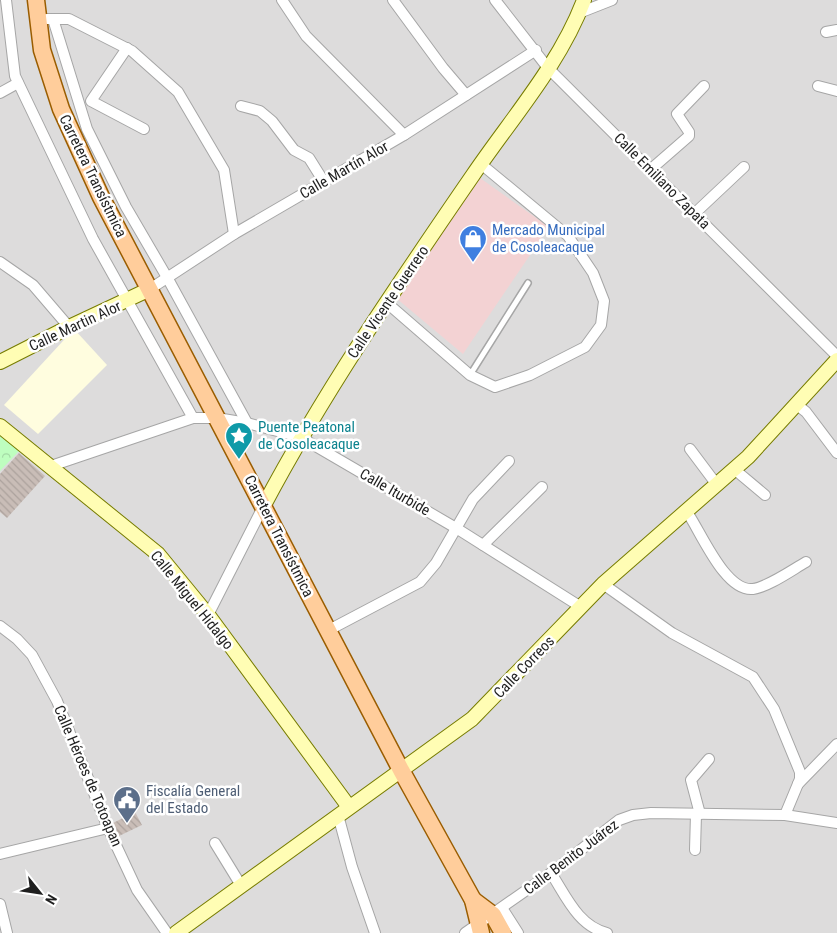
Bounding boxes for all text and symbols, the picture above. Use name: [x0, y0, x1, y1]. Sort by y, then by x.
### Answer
street label: Carretera Transístmica: [55, 112, 131, 240]
street label: Calle Emiliano Zapata: [610, 129, 714, 233]
street label: Calle Martín Alor: [296, 137, 392, 203]
place label: Mercado Municipal de Cosoleacaque: [492, 221, 605, 256]
shop icon: Mercado Municipal de Cosoleacaque: [458, 224, 488, 263]
street label: Calle Vicente Guerrero: [344, 242, 432, 362]
street label: Calle Martin Alor: [26, 297, 124, 355]
place label: Puente Peatonal de Cosoleacaque: [258, 418, 360, 453]
place icon: Puente Peatonal de Cosoleacaque: [224, 421, 254, 460]
street label: Calle Iturbide: [357, 465, 433, 519]
street label: Carretera Transístmica: [240, 472, 318, 600]
street label: Calle Miguel Hidalgo: [147, 547, 237, 653]
street label: Calle Correos: [490, 632, 558, 702]
street label: Calle Héroes de Totoapan: [50, 703, 126, 849]
place label: Fiscalía General del Estado: [146, 782, 240, 817]
public building icon: Fiscalía General del Estado: [112, 785, 142, 824]
street label: Calle Benito Juárez: [520, 816, 622, 898]
north arrow: [15, 868, 65, 918]
text: N: [42, 892, 60, 907]

